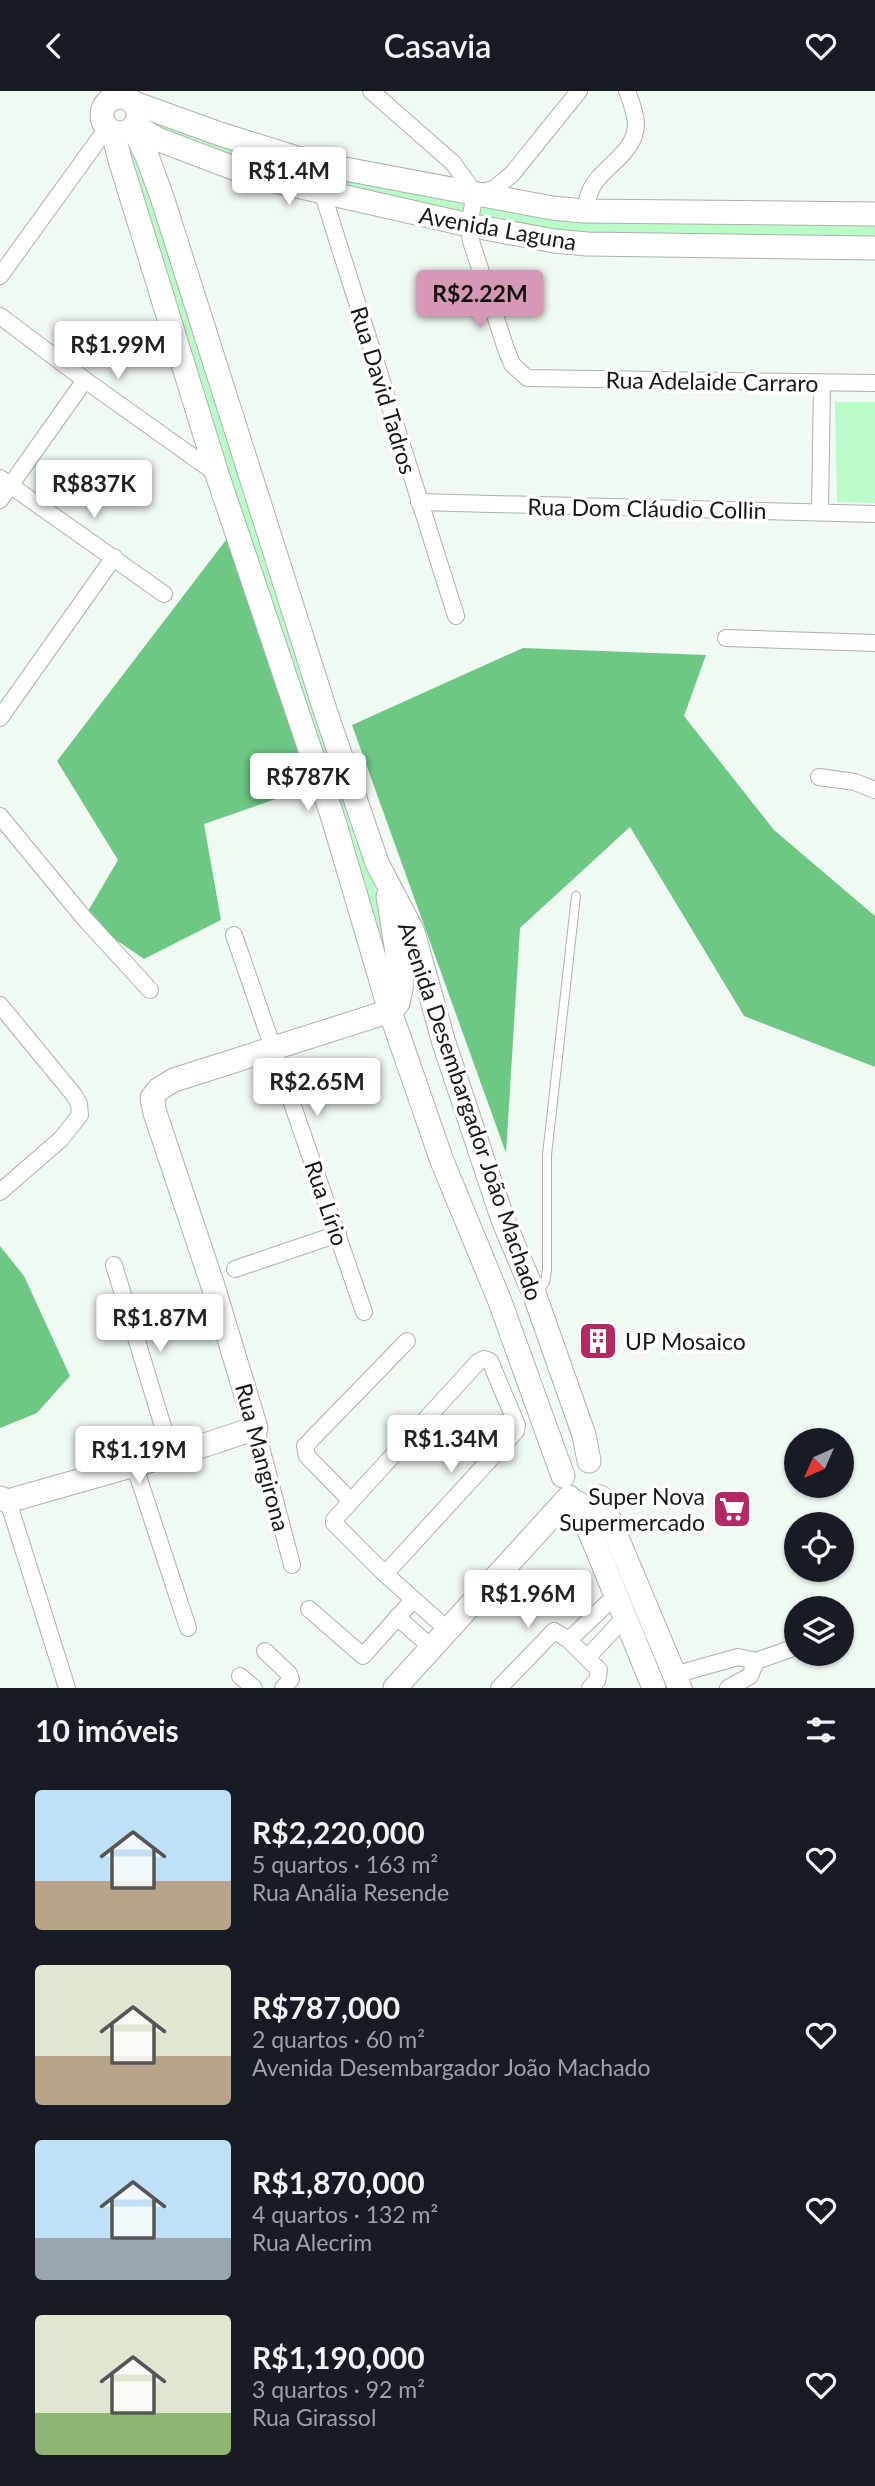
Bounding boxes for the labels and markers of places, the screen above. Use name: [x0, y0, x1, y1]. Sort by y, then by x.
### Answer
pin: R$1.4M: [232, 148, 346, 207]
pin: R$2.22M: [415, 271, 545, 330]
pin: R$1.99M: [53, 321, 183, 381]
pin: R$837K: [37, 461, 151, 520]
pin: R$787K: [251, 753, 365, 813]
pin: R$2.65M: [252, 1059, 382, 1118]
pin: R$1.87M: [95, 1295, 225, 1354]
building icon: UP Mosaico: [577, 1320, 619, 1362]
place label: UP Mosaico: [625, 1327, 746, 1355]
pin: R$1.34M: [386, 1415, 516, 1475]
pin: R$1.19M: [74, 1427, 204, 1486]
place label: Super Nova Supermercado: [559, 1482, 705, 1536]
supermarket icon: Super Nova Supermercado: [711, 1488, 753, 1530]
pin: R$1.96M: [463, 1571, 593, 1630]

